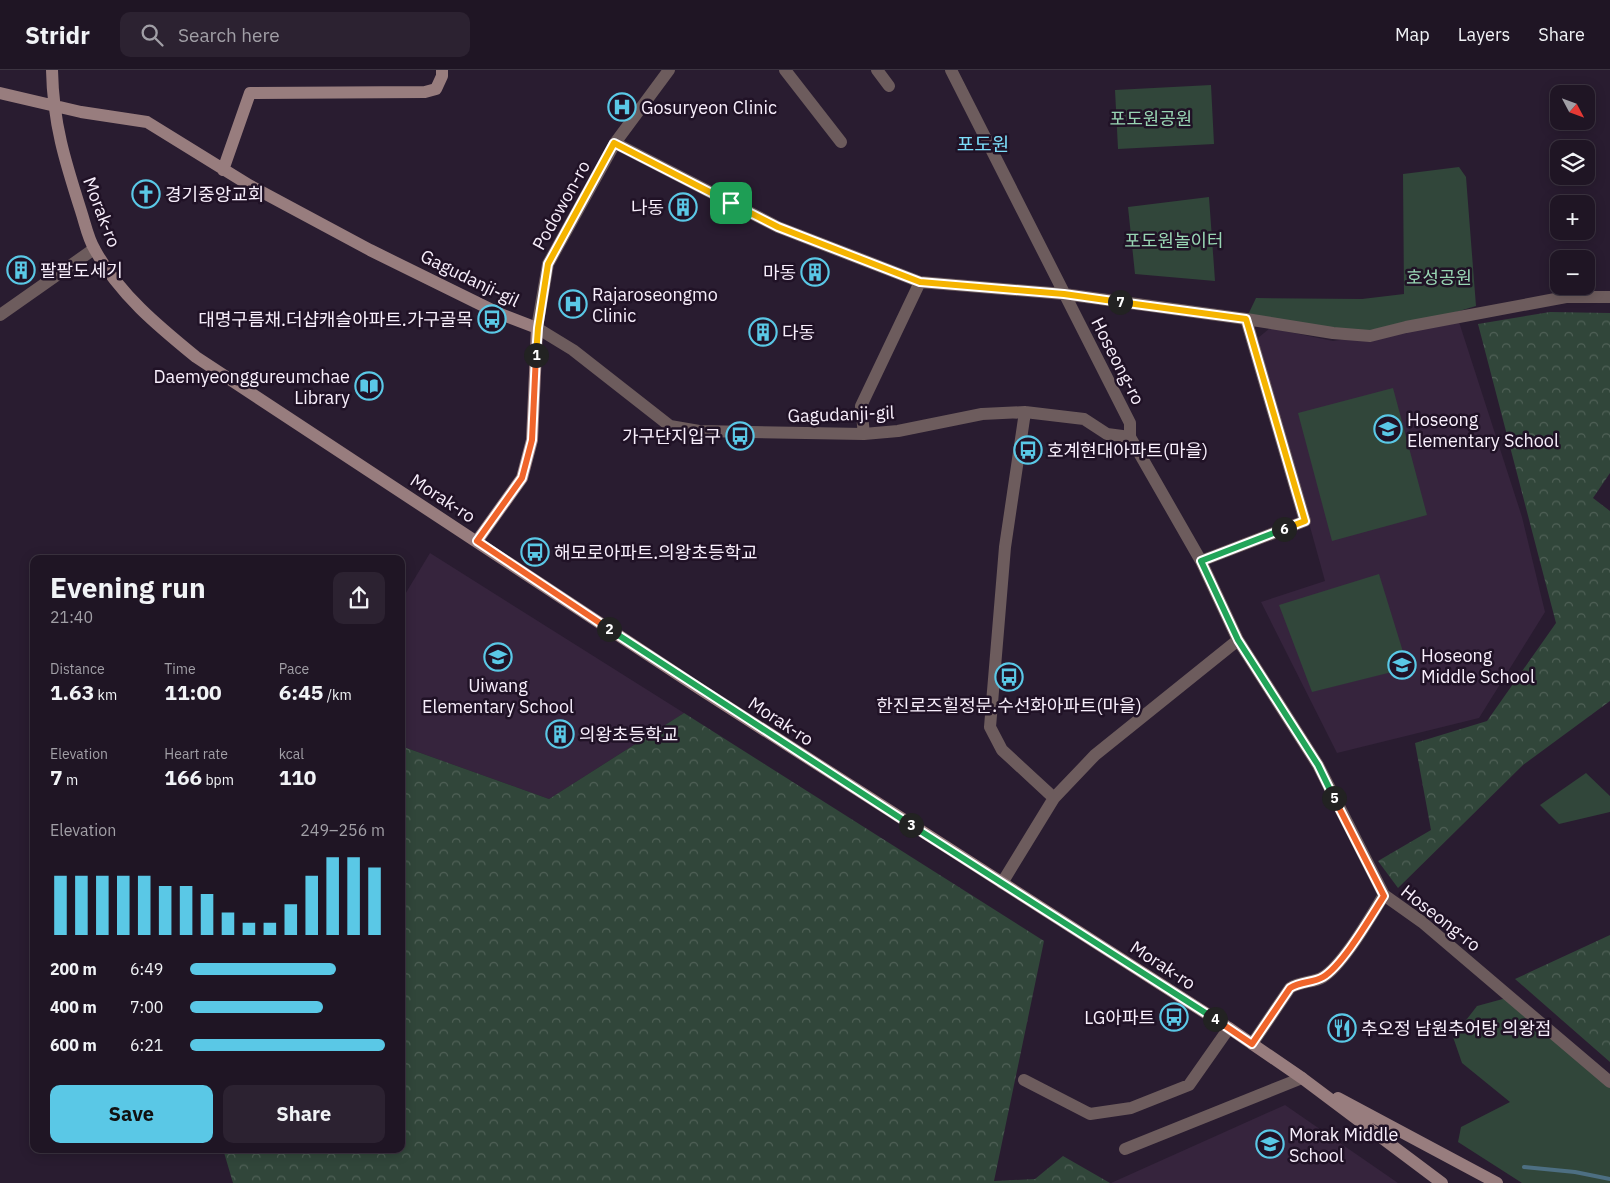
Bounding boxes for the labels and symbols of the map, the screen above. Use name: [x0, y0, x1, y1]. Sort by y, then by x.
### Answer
north arrow: [1550, 85, 1595, 130]
hospital icon: Gosuryeon Clinic: [607, 92, 637, 122]
place label: Gosuryeon Clinic: [641, 96, 777, 119]
park label: 포도원공원: [1110, 107, 1192, 130]
district label: 포도원: [957, 132, 1009, 156]
street label: Podowon-ro: [527, 156, 595, 254]
street label: Morak-ro: [78, 174, 126, 250]
church icon: 경기중앙교회: [131, 179, 161, 209]
pin: [710, 182, 752, 224]
place label: 경기중앙교회: [165, 183, 264, 206]
building icon: 나동: [668, 192, 698, 222]
place label: 나동: [631, 196, 664, 219]
park label: 포도원놀이터: [1124, 229, 1224, 252]
street label: Gagudanji-gil: [417, 244, 523, 312]
building icon: 팔팔도세기: [6, 255, 36, 285]
building icon: 마동: [800, 257, 830, 287]
place label: 팔팔도세기: [40, 259, 123, 282]
place label: 마동: [763, 261, 796, 284]
park label: 호성공원: [1406, 266, 1472, 289]
place label: Rajaroseongmo Clinic: [592, 283, 718, 327]
hospital icon: Rajaroseongmo Clinic: [558, 289, 588, 319]
pin: 7: [1108, 290, 1132, 314]
bus stop icon: 대명구름채.더샵캐슬아파트.가구골목: [477, 304, 507, 334]
place label: 대명구름채.더샵캐슬아파트.가구골목: [198, 308, 473, 331]
street label: Hoseong-ro: [1086, 313, 1150, 409]
building icon: 다동: [748, 317, 778, 347]
place label: 다동: [782, 321, 815, 344]
pin: 1: [524, 342, 548, 368]
place label: Daemyeonggureumchae Library: [153, 365, 350, 409]
library icon: Daemyeonggureumchae Library: [354, 371, 384, 401]
street label: Gagudanji-gil: [787, 401, 895, 427]
place label: Hoseong Elementary School: [1407, 408, 1559, 452]
school or university icon: Hoseong Elementary School: [1373, 414, 1403, 444]
bus stop icon: 가구단지입구: [725, 421, 755, 451]
place label: 가구단지입구: [622, 425, 721, 448]
bus stop icon: 호계현대아파트(마을): [1013, 435, 1043, 465]
place label: 호계현대아파트(마을): [1047, 439, 1208, 462]
street label: Morak-ro: [406, 468, 480, 528]
pin: 6: [1272, 516, 1296, 542]
bus stop icon: 해모로아파트.의왕초등학교: [520, 537, 550, 567]
place label: 해모로아파트.의왕초등학교: [554, 541, 758, 564]
pin: 2: [596, 616, 622, 642]
school or university icon: Uiwang Elementary School: [483, 642, 513, 672]
place label: Hoseong Middle School: [1421, 644, 1535, 688]
school or university icon: Hoseong Middle School: [1387, 650, 1417, 680]
bus stop icon: 한진로즈힐정문.수선화아파트(마을): [994, 662, 1024, 692]
place label: Uiwang Elementary School: [422, 674, 574, 718]
street label: Morak-ro: [744, 691, 818, 751]
place label: 한진로즈힐정문.수선화아파트(마을): [876, 694, 1142, 717]
building icon: 의왕초등학교: [545, 719, 575, 749]
place label: 의왕초등학교: [579, 723, 678, 746]
pin: 5: [1322, 786, 1346, 810]
pin: 3: [898, 812, 924, 838]
street label: Hoseong-ro: [1396, 880, 1486, 956]
street label: Morak-ro: [1126, 935, 1200, 995]
bus stop icon: LG아파트: [1159, 1002, 1189, 1032]
place label: LG아파트: [1084, 1006, 1155, 1029]
pin: 4: [1202, 1006, 1228, 1032]
restaurant icon: 추오정 남원추어탕 의왕점: [1327, 1013, 1357, 1043]
place label: 추오정 남원추어탕 의왕점: [1361, 1017, 1552, 1040]
place label: Morak Middle School: [1289, 1123, 1398, 1167]
school or university icon: Morak Middle School: [1255, 1129, 1285, 1159]

